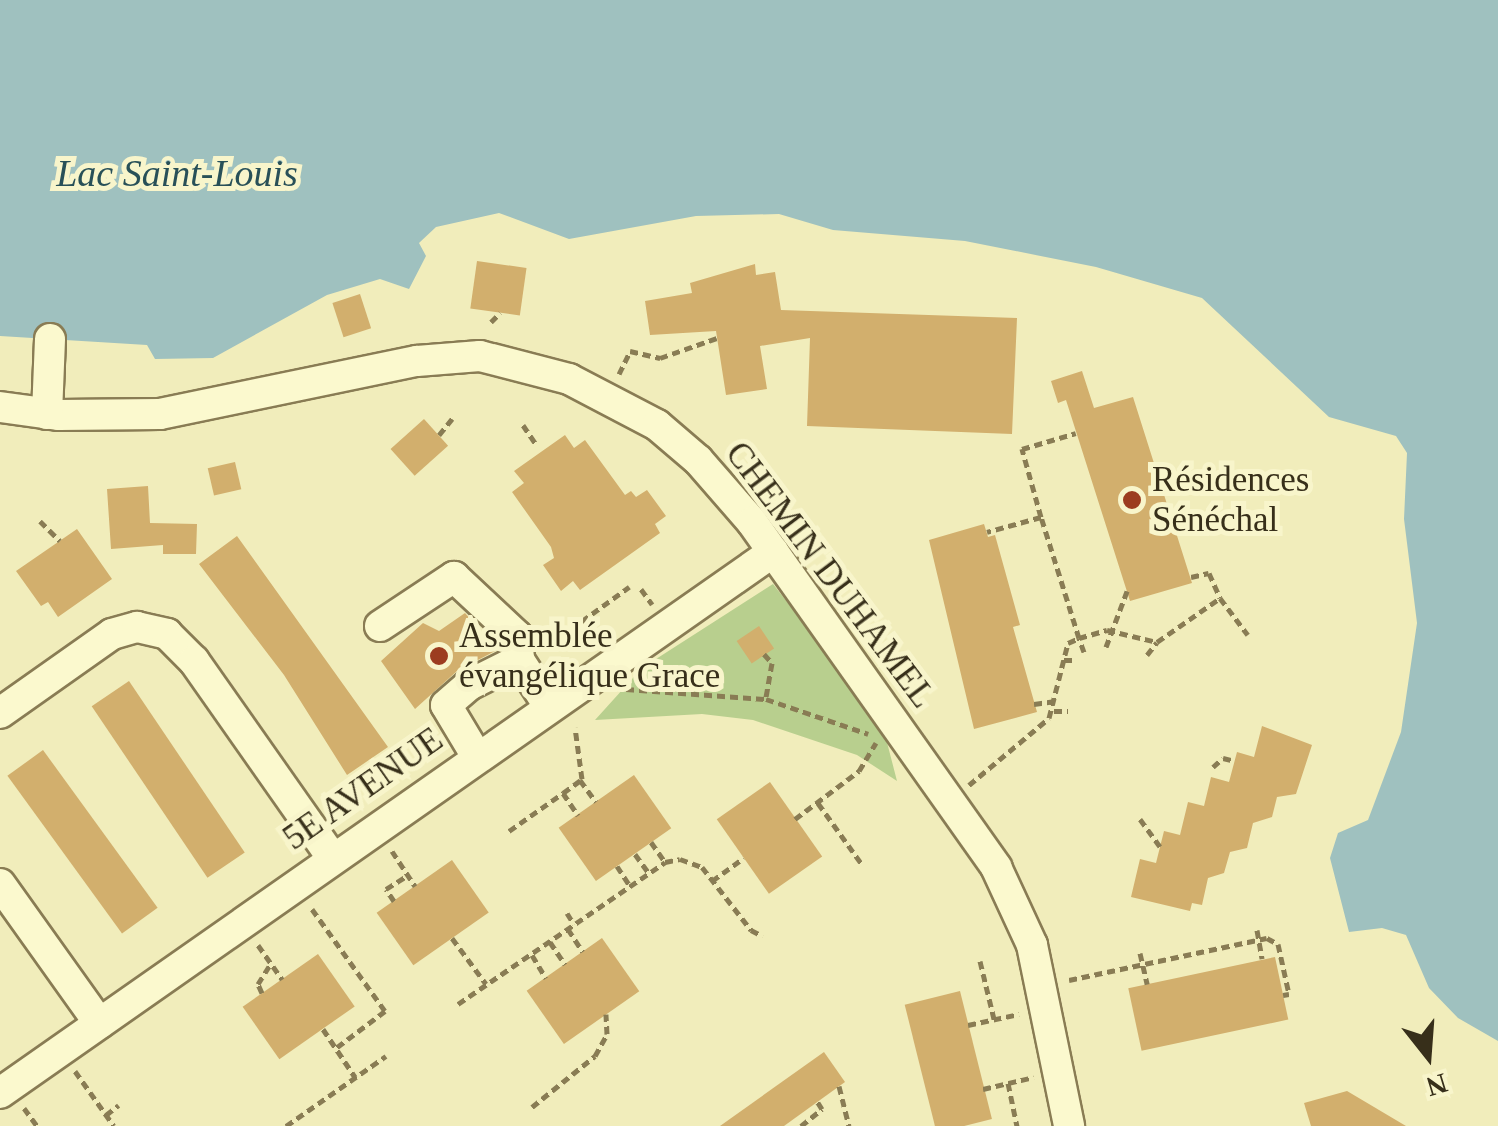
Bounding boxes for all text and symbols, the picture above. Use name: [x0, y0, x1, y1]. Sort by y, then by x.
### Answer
water label: Lac Saint-Louis: [56, 151, 298, 197]
street label: CHEMIN DUHAMEL: [716, 434, 944, 716]
place label: Résidences Sénéchal: [1152, 459, 1309, 541]
marker: Résidences Sénéchal: [1121, 489, 1143, 511]
place label: Assemblée évangélique Grace: [459, 615, 720, 697]
marker: Assemblée évangélique Grace: [428, 645, 450, 667]
street label: 5E AVENUE: [274, 718, 452, 860]
north arrow: [1378, 1006, 1478, 1106]
text: N: [1423, 1067, 1451, 1103]

